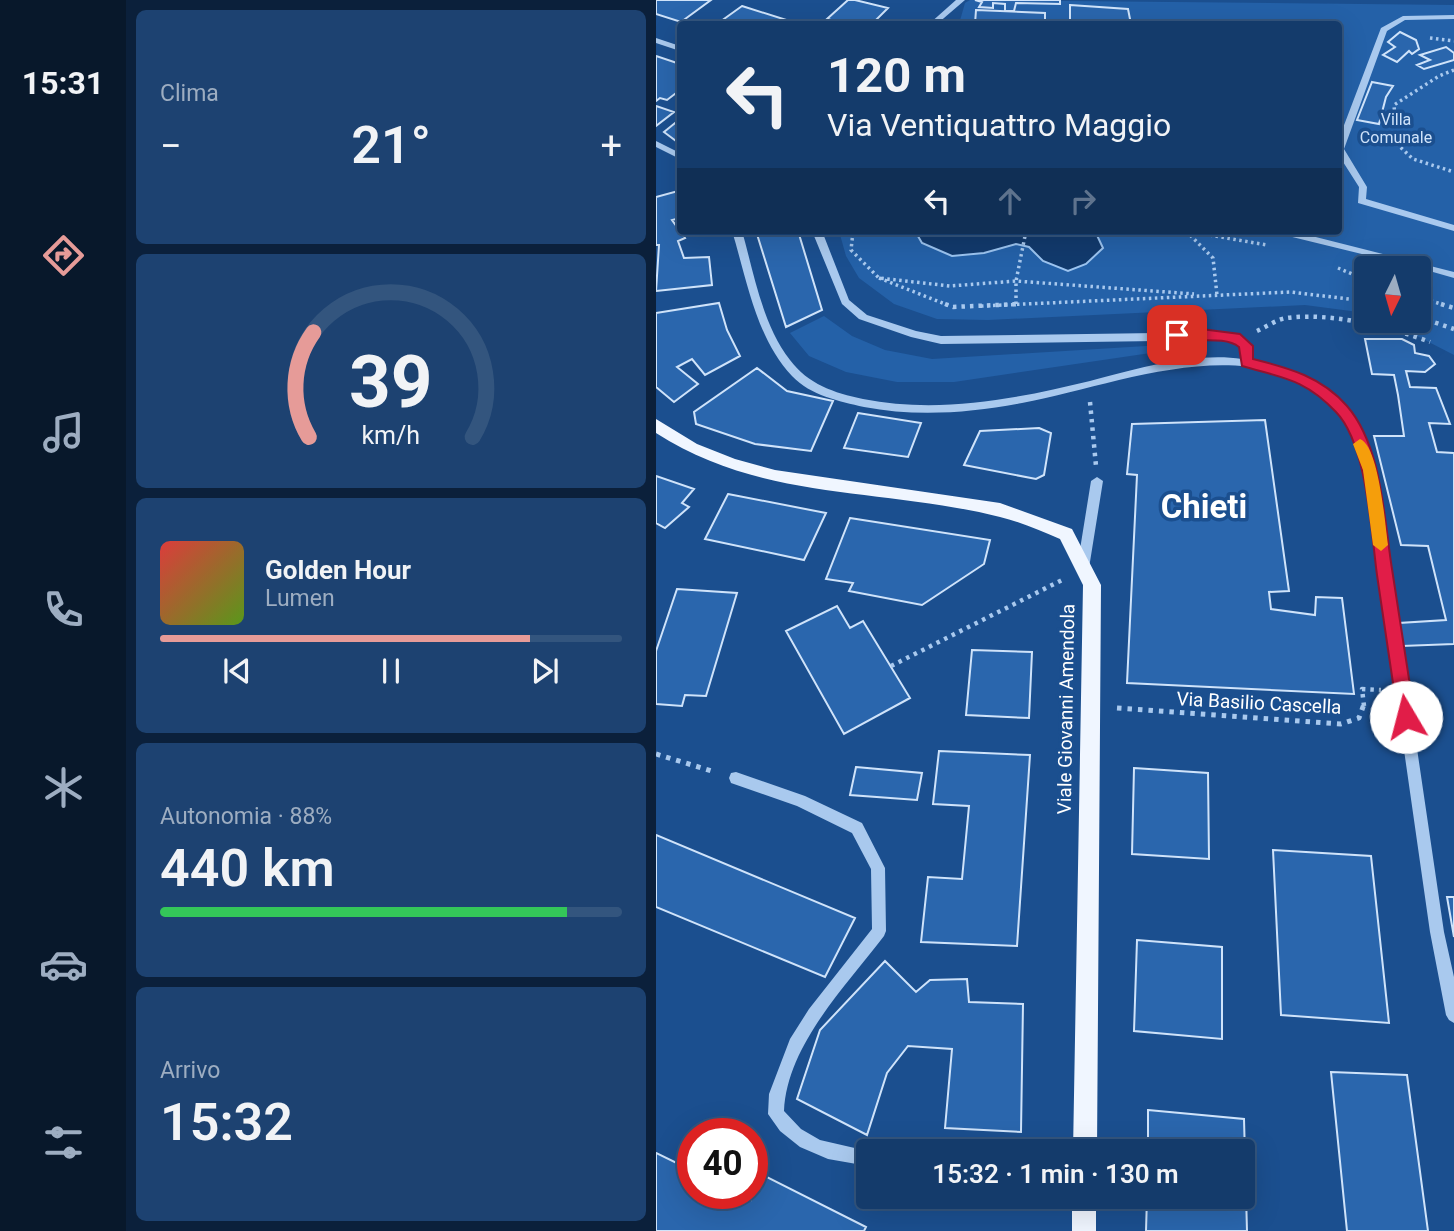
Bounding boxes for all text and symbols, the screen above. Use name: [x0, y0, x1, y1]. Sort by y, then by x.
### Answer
text: 120 m: [827, 47, 966, 104]
icon: left: [712, 49, 803, 140]
text: 15:31: [22, 64, 104, 102]
text: Clima: [160, 80, 219, 107]
text: Via Ventiquattro Maggio: [827, 106, 1171, 144]
park label: Villa Comunale: [1360, 110, 1432, 147]
text: 21°: [351, 115, 431, 176]
text: −: [160, 124, 182, 168]
text: +: [600, 124, 622, 168]
icon: left: [918, 182, 956, 220]
icon: ahead: [991, 182, 1029, 220]
icon: right: [1064, 182, 1102, 220]
icon: directions: [39, 231, 88, 280]
north arrow: [1354, 256, 1431, 332]
map controls: [1354, 256, 1431, 333]
pin: [1147, 305, 1207, 365]
icon: arrive: [1158, 316, 1196, 354]
text: 39: [349, 340, 433, 426]
icon: music: [39, 408, 88, 457]
text: km/h: [362, 421, 420, 450]
district label: Chieti: [1161, 487, 1247, 526]
text: Golden Hour: [265, 555, 411, 585]
icon: phone: [39, 585, 88, 634]
text: Lumen: [265, 585, 335, 612]
street label: Viale Giovanni Amendola: [1053, 604, 1079, 814]
icon: previous: [218, 652, 256, 690]
icon: pause: [372, 652, 410, 690]
icon: next: [526, 652, 564, 690]
position arrow: [1369, 680, 1443, 754]
street label: Via Basilio Cascella: [1176, 687, 1342, 719]
icon: climate: [39, 763, 88, 812]
text: Autonomia · 88%: [160, 803, 332, 830]
text: 440 km: [160, 838, 335, 899]
icon: car: [39, 940, 88, 989]
text: Arrivo: [160, 1057, 220, 1084]
text: 15:32: [160, 1092, 293, 1153]
icon: filters: [39, 1118, 88, 1167]
speed limit sign: 40: [677, 1118, 768, 1209]
text: 15:32 · 1 min · 130 m: [932, 1159, 1179, 1189]

